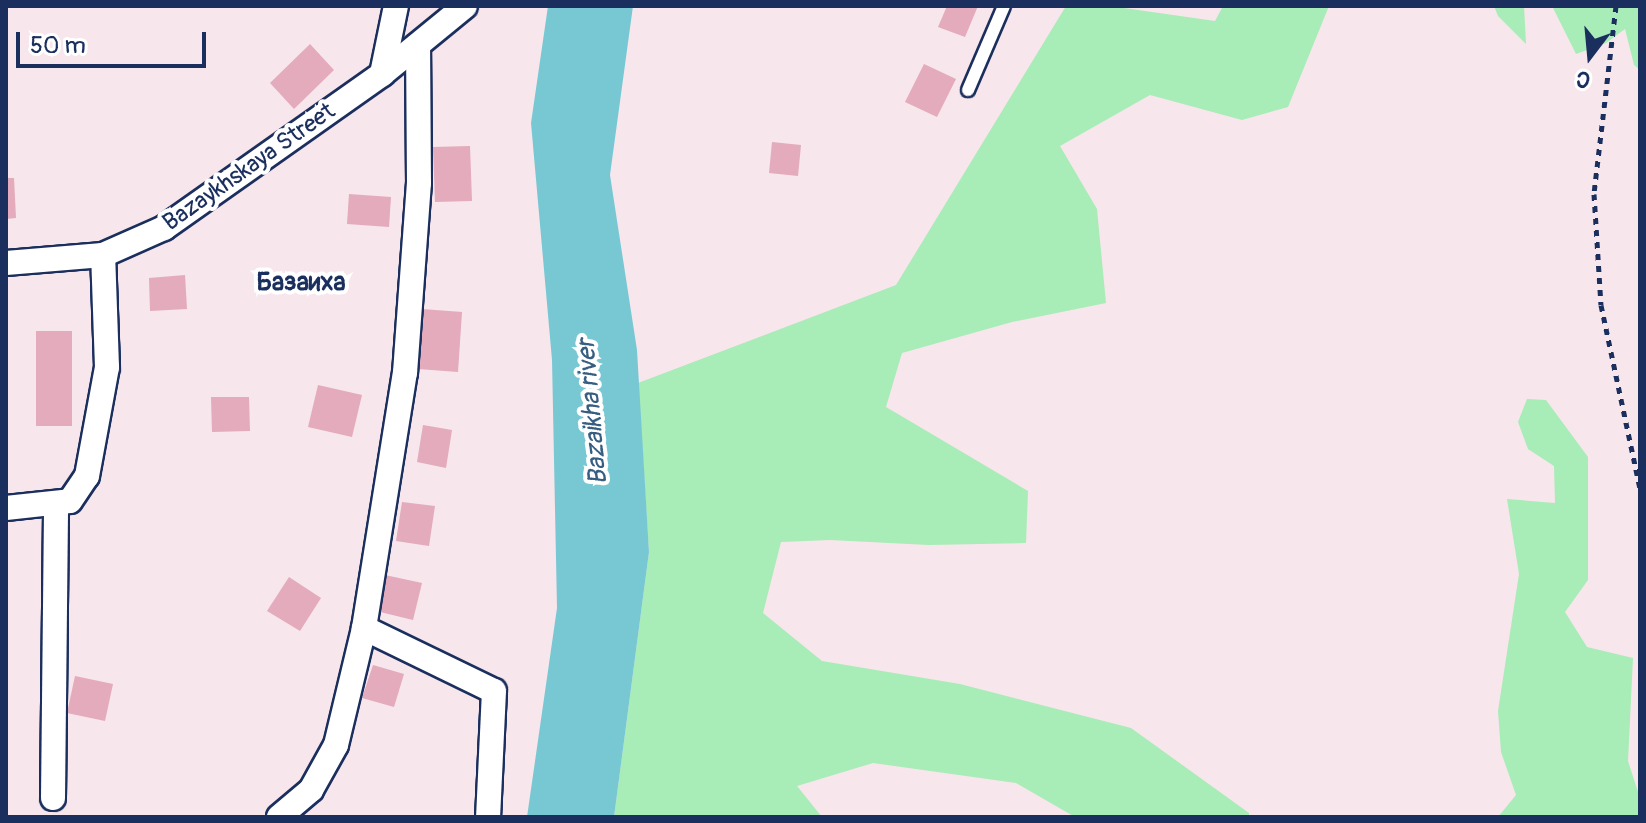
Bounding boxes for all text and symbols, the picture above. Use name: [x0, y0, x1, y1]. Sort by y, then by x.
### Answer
scale bar: [20, 16, 210, 66]
north arrow: [1550, 16, 1630, 96]
text: 50 m: [30, 31, 86, 60]
text: С: [1573, 64, 1594, 94]
street label: Bazaykhskaya Street: [157, 97, 341, 237]
district label: Базаиха: [257, 267, 345, 299]
water label: Bazaikha river: [571, 338, 615, 486]

